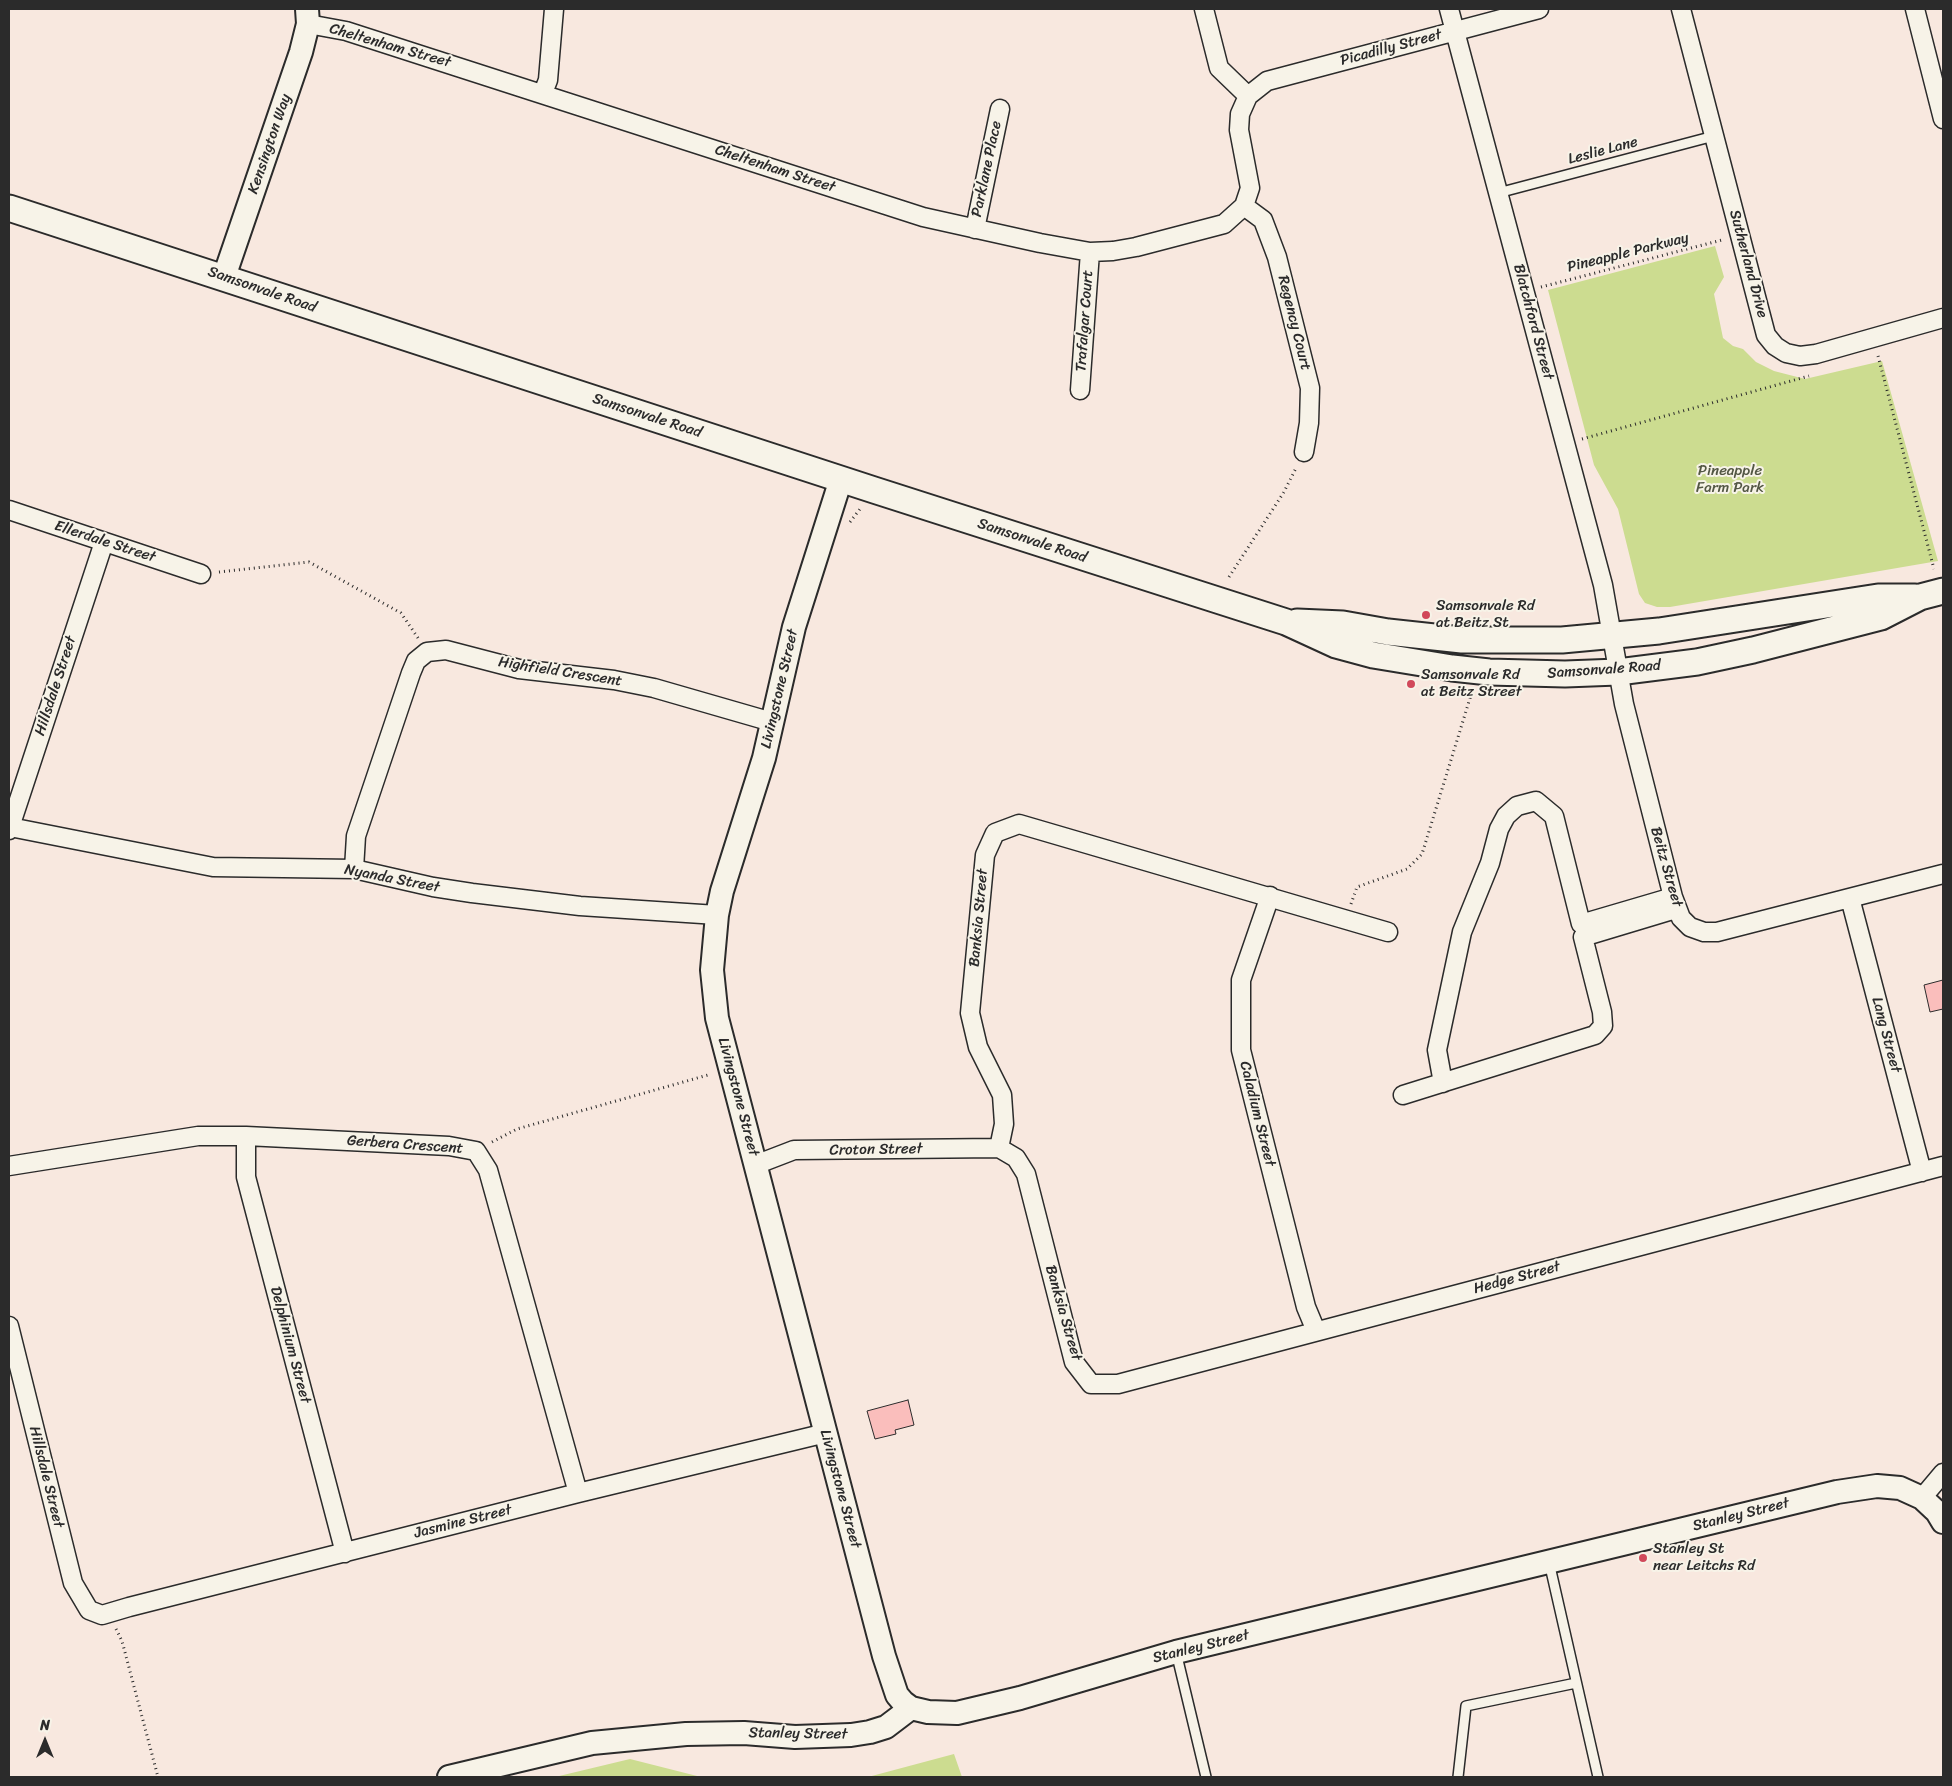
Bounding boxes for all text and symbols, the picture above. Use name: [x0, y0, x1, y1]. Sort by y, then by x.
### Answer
street label: Cheltenham Street: [327, 20, 453, 72]
street label: Picadilly Street: [1338, 26, 1444, 70]
street label: Kensington Way: [244, 92, 296, 196]
street label: Parklane Place: [968, 119, 1006, 219]
street label: Leslie Lane: [1566, 133, 1640, 169]
street label: Cheltenham Street: [713, 141, 837, 197]
street label: Sutherland Drive: [1725, 208, 1771, 320]
street label: Pineapple Parkway: [1565, 229, 1691, 277]
street label: Blatchford Street: [1509, 262, 1557, 382]
street label: Samsonvale Road: [205, 263, 319, 317]
street label: Trafalgar Court: [1072, 270, 1098, 372]
street label: Regency Court: [1274, 274, 1314, 372]
street label: Samsonvale Road: [590, 390, 704, 442]
park label: Pineapple Farm Park: [1696, 462, 1764, 497]
street label: Samsonvale Road: [975, 515, 1089, 567]
street label: Ellerdale Street: [52, 517, 158, 567]
place label: Samsonvale Rd at Beitz St: [1436, 597, 1535, 632]
marker: Samsonvale Rd at Beitz St: [1420, 609, 1432, 621]
street label: Livingstone Street: [758, 628, 802, 750]
street label: Hillsdale Street: [31, 634, 81, 738]
street label: Highfield Crescent: [497, 653, 623, 691]
street label: Samsonvale Road: [1547, 657, 1661, 683]
place label: Samsonvale Rd at Beitz Street: [1421, 666, 1521, 701]
marker: Samsonvale Rd at Beitz Street: [1405, 678, 1417, 690]
street label: Beitz Street: [1646, 825, 1686, 909]
street label: Nyanda Street: [343, 861, 441, 897]
street label: Banksia Street: [966, 868, 992, 968]
street label: Lang Street: [1867, 995, 1905, 1075]
street label: Livingstone Street: [714, 1036, 762, 1158]
street label: Caladium Street: [1235, 1060, 1279, 1168]
street label: Gerbera Crescent: [346, 1132, 464, 1158]
street label: Croton Street: [829, 1140, 923, 1160]
street label: Hedge Street: [1472, 1258, 1562, 1298]
street label: Banksia Street: [1041, 1263, 1085, 1363]
street label: Delphinium Street: [266, 1285, 314, 1405]
street label: Hillsdale Street: [25, 1424, 67, 1530]
street label: Livingstone Street: [816, 1428, 864, 1550]
street label: Stanley Street: [1691, 1494, 1791, 1536]
street label: Jasmine Street: [412, 1501, 514, 1543]
place label: Stanley St near Leitchs Rd: [1653, 1540, 1755, 1575]
marker: Stanley St near Leitchs Rd: [1637, 1552, 1649, 1564]
street label: Stanley Street: [1151, 1626, 1251, 1668]
text: N: [40, 1713, 50, 1738]
north arrow: [20, 1716, 70, 1766]
street label: Stanley Street: [748, 1724, 848, 1744]

